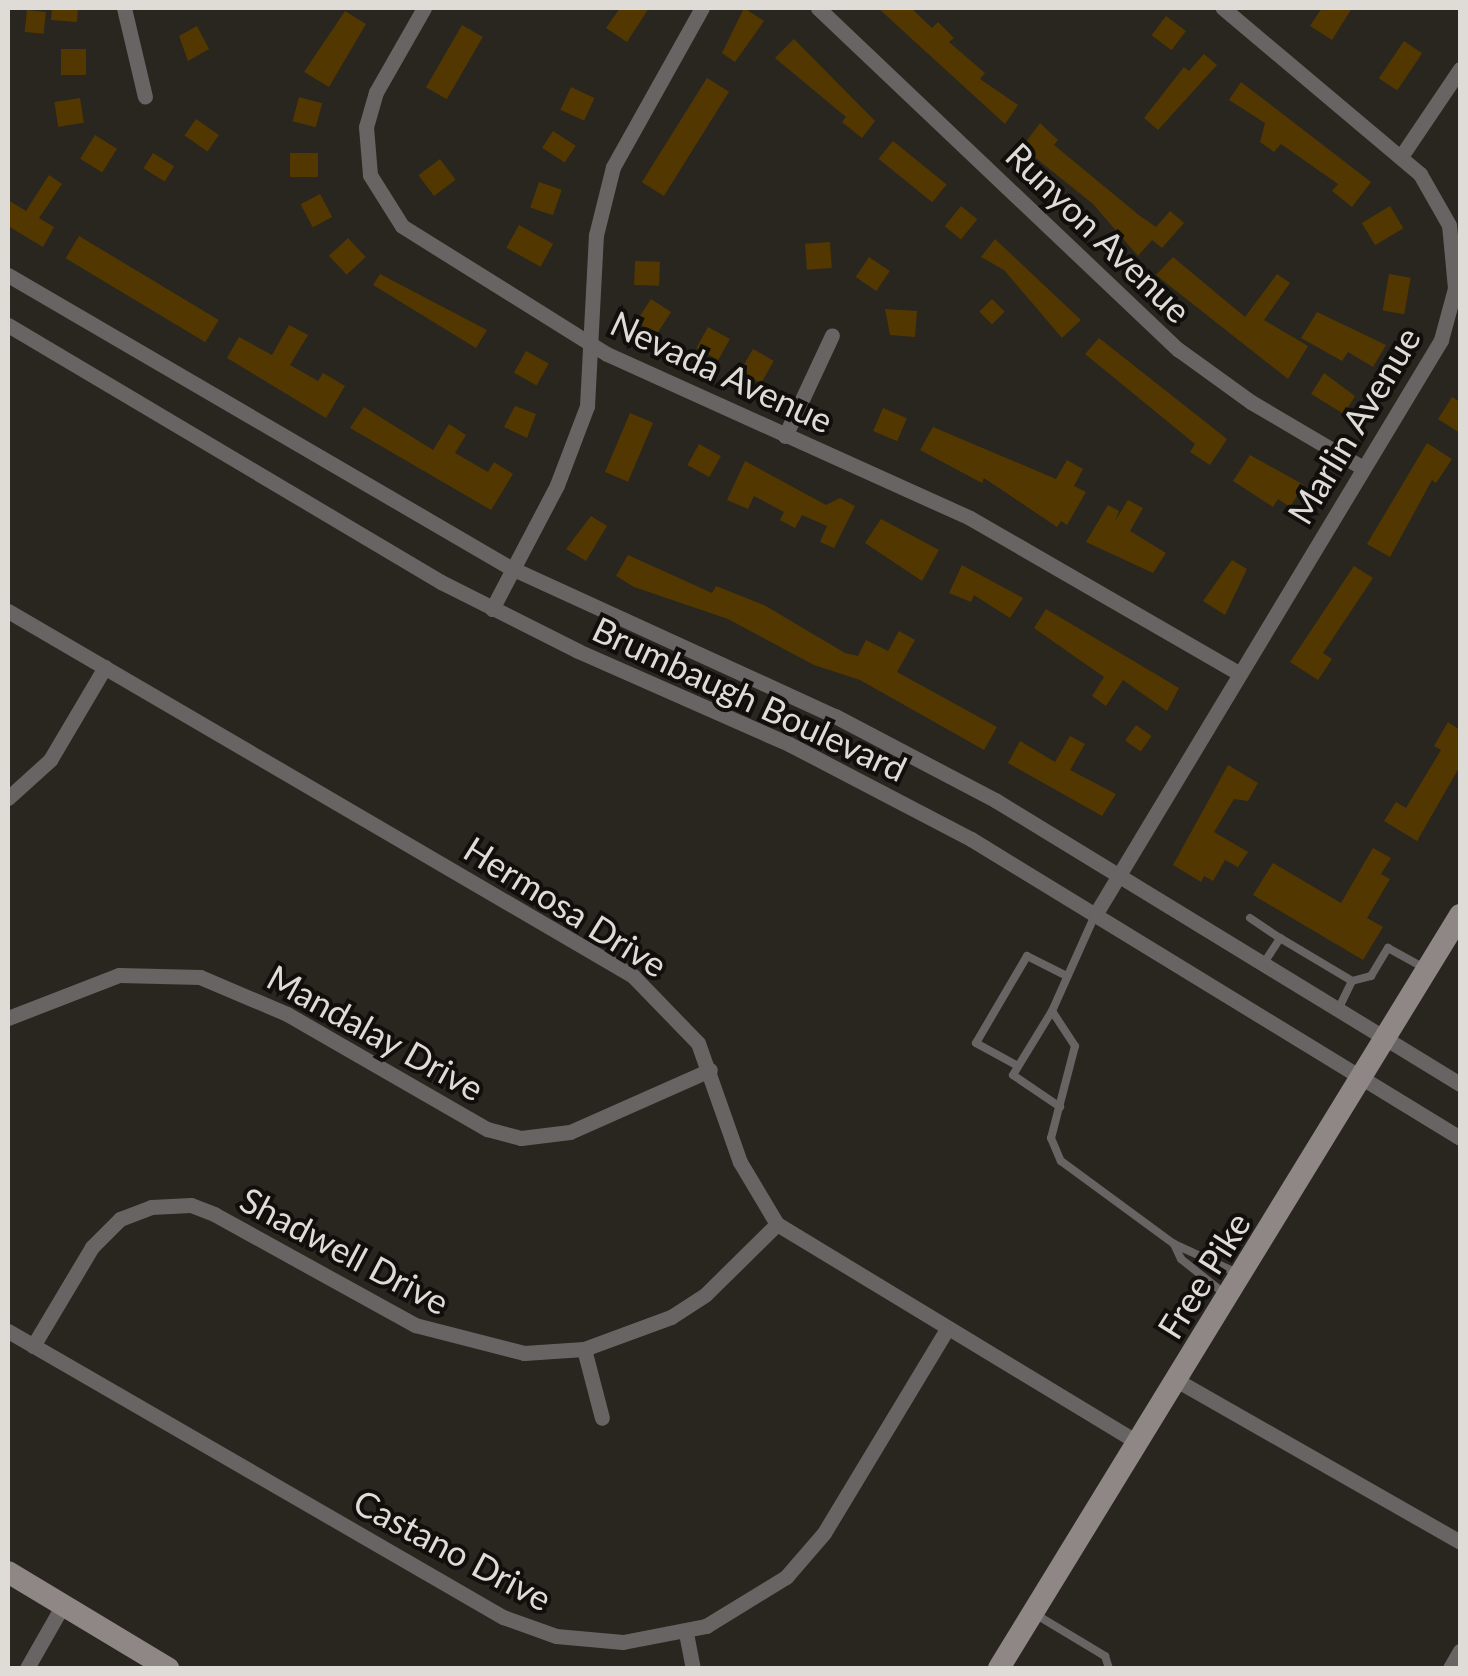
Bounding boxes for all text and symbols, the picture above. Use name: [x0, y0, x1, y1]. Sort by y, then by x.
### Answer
street label: Runyon Avenue: [998, 133, 1200, 331]
street label: Nevada Avenue: [604, 301, 840, 441]
street label: Marlin Avenue: [1278, 319, 1428, 531]
street label: Brumbaugh Boulevard: [586, 607, 914, 789]
street label: Hermosa Drive: [457, 827, 675, 985]
street label: Mandalay Drive: [260, 955, 492, 1109]
street label: Shadwell Drive: [234, 1178, 456, 1322]
street label: Free Pike: [1148, 1204, 1258, 1346]
street label: Castano Drive: [347, 1479, 559, 1619]

